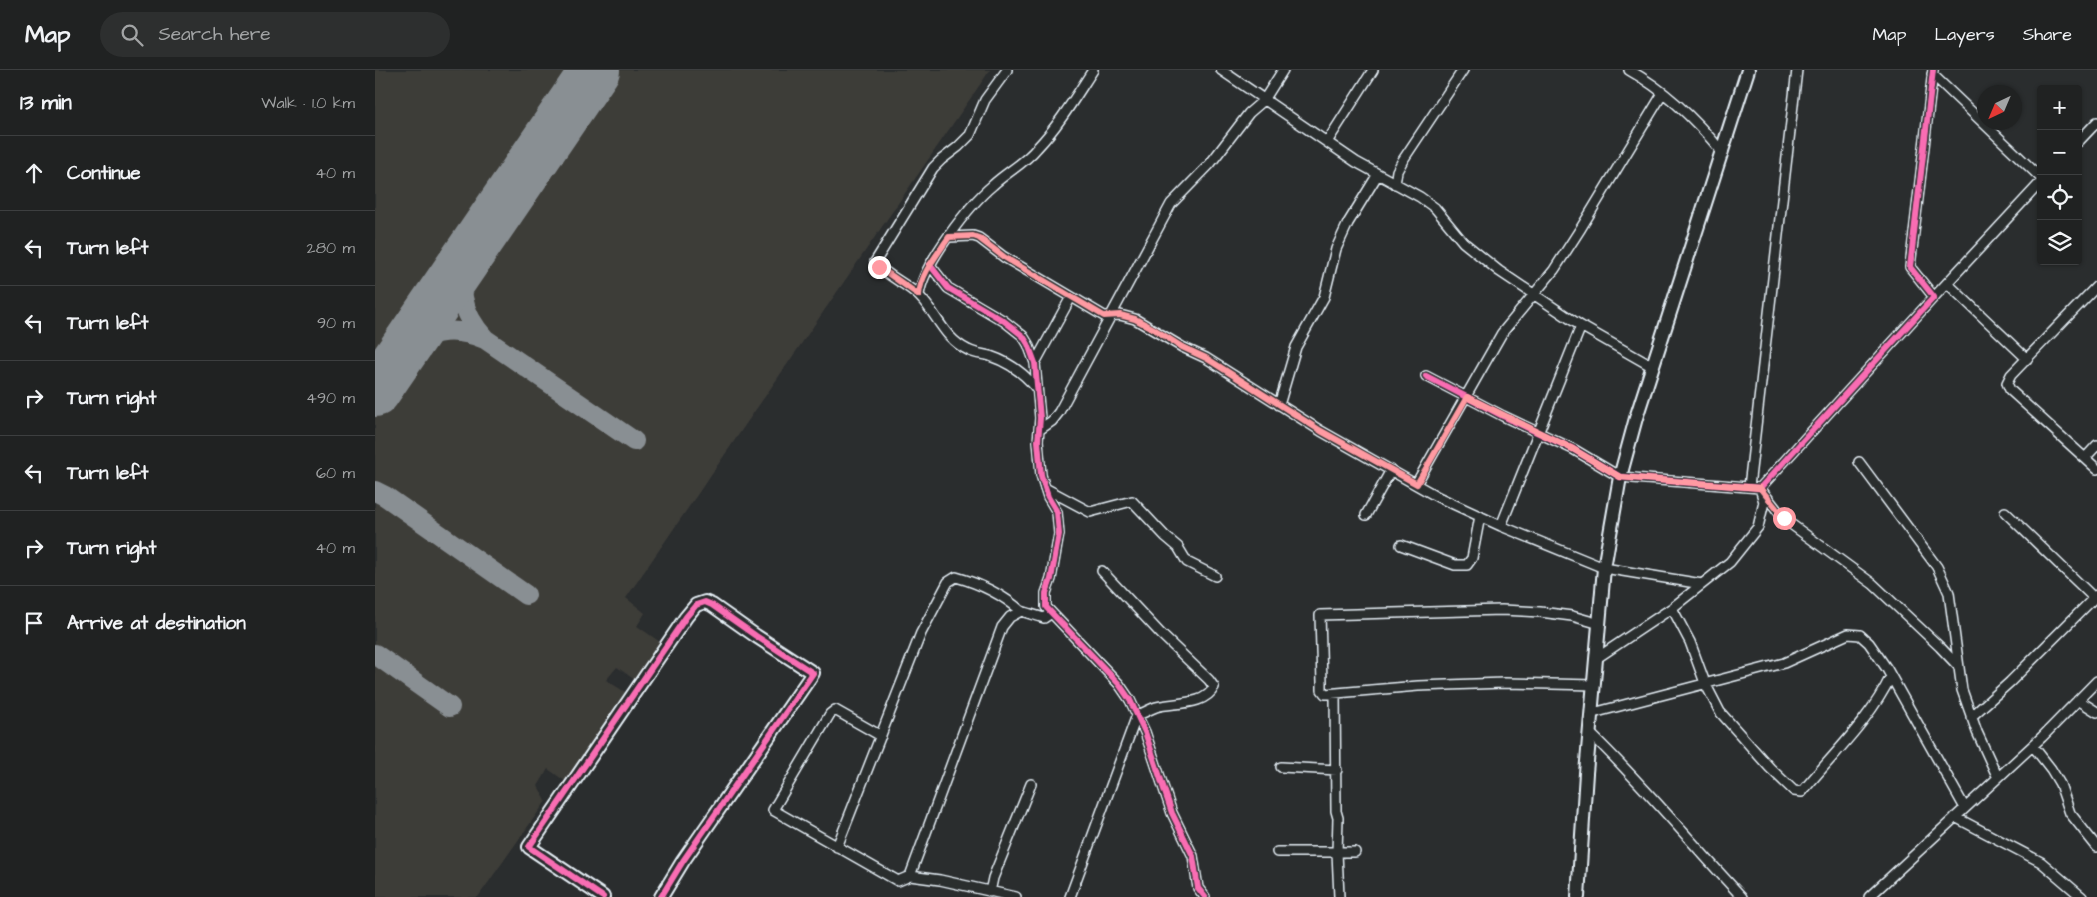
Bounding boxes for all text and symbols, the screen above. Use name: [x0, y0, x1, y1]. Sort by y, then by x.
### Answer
search box: [100, 12, 450, 57]
text: Map: [25, 18, 70, 52]
icon: search: [118, 21, 146, 49]
text: Search here: [158, 21, 271, 48]
text: Map: [1872, 22, 1906, 47]
text: Layers: [1934, 22, 1995, 47]
text: Share: [2023, 22, 2072, 47]
north arrow: [1977, 85, 2022, 130]
map controls: [2037, 85, 2082, 265]
button: +: [2037, 85, 2082, 130]
text: 13 min: [20, 88, 72, 117]
text: Walk · 1.0 km: [261, 92, 355, 114]
button: −: [2037, 130, 2082, 175]
icon: ahead: [20, 159, 48, 187]
text: Continue: [67, 160, 141, 187]
text: 40 m: [315, 162, 355, 184]
button: locate: [2037, 175, 2082, 220]
button: layers: [2037, 220, 2082, 265]
icon: left: [20, 234, 48, 262]
text: Turn left: [67, 235, 148, 262]
text: 280 m: [307, 237, 355, 259]
route end: [868, 256, 891, 279]
icon: left: [20, 309, 48, 337]
text: Turn left: [67, 310, 148, 337]
text: 90 m: [317, 312, 355, 334]
icon: right: [20, 384, 48, 412]
text: Turn right: [67, 385, 156, 412]
text: 490 m: [306, 387, 355, 409]
icon: left: [20, 459, 48, 487]
text: Turn left: [67, 460, 148, 487]
text: 60 m: [316, 462, 355, 484]
route start: [1773, 507, 1796, 530]
icon: right: [20, 534, 48, 562]
text: Turn right: [67, 535, 156, 562]
text: 40 m: [315, 537, 355, 559]
icon: arrive: [20, 609, 48, 637]
text: Arrive at destination: [67, 610, 246, 637]

